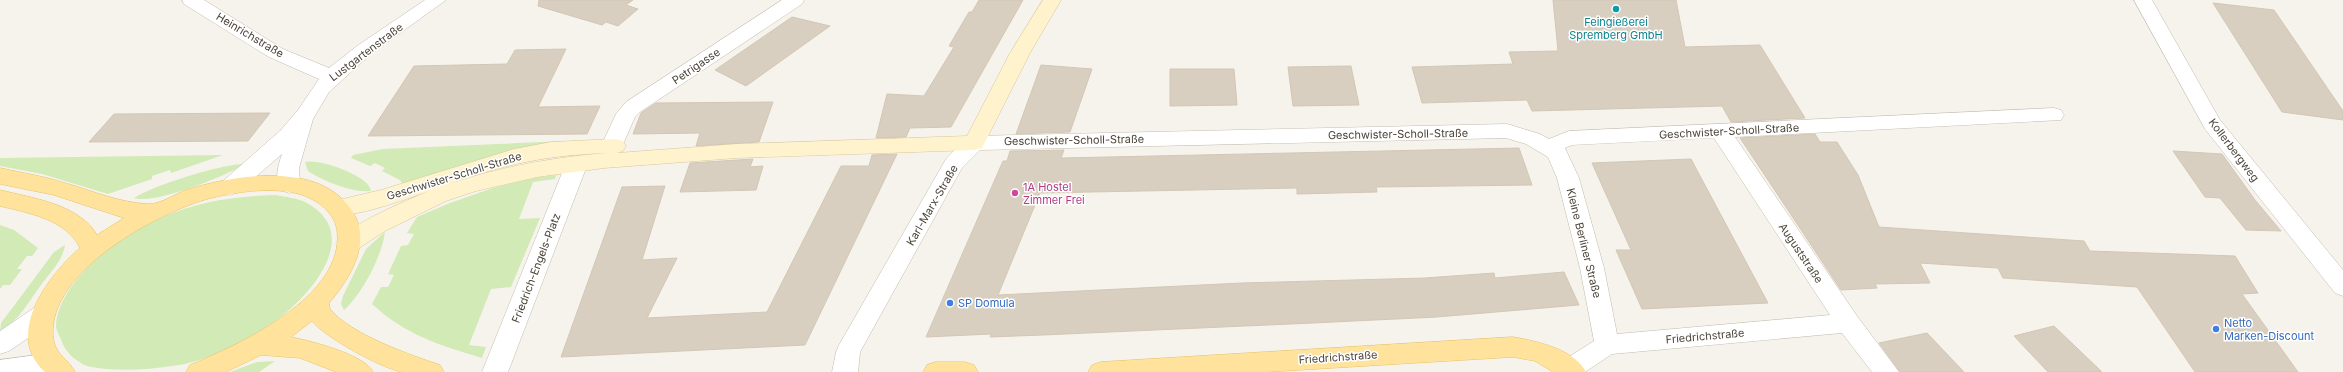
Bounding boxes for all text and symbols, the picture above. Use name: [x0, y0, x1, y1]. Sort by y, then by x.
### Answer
marker: Feingießerei Spremberg GmbH: [1611, 4, 1621, 14]
street label: Heinrichstraße: [214, 9, 286, 61]
place label: Feingießerei Spremberg GmbH: [1569, 15, 1663, 42]
street label: Lustgartenstraße: [326, 20, 406, 84]
street label: Petrigasse: [669, 45, 723, 87]
street label: Kollerbergweg: [2206, 116, 2262, 184]
street label: Geschwister-Scholl-Straße: [1659, 120, 1799, 142]
street label: Geschwister-Scholl-Straße: [1328, 126, 1468, 142]
street label: Geschwister-Scholl-Straße: [1004, 132, 1144, 148]
street label: Geschwister-Scholl-Straße: [385, 149, 523, 203]
street label: Karl-Marx-Straße: [903, 162, 961, 248]
place label: 1A Hostel Zimmer Frei: [1023, 180, 1085, 207]
street label: Kleine Berliner Straße: [1564, 187, 1604, 299]
marker: 1A Hostel Zimmer Frei: [1010, 188, 1020, 198]
street label: Friedrich-Engels-Platz: [509, 211, 563, 325]
street label: Auguststraße: [1776, 220, 1826, 286]
place label: SP Domula: [958, 296, 1015, 310]
marker: SP Domula: [945, 298, 955, 308]
place label: Netto Marken-Discount: [2224, 316, 2314, 343]
marker: Netto Marken-Discount: [2211, 324, 2221, 334]
street label: Friedrichstraße: [1665, 326, 1745, 346]
street label: Friedrichstraße: [1298, 347, 1378, 367]

